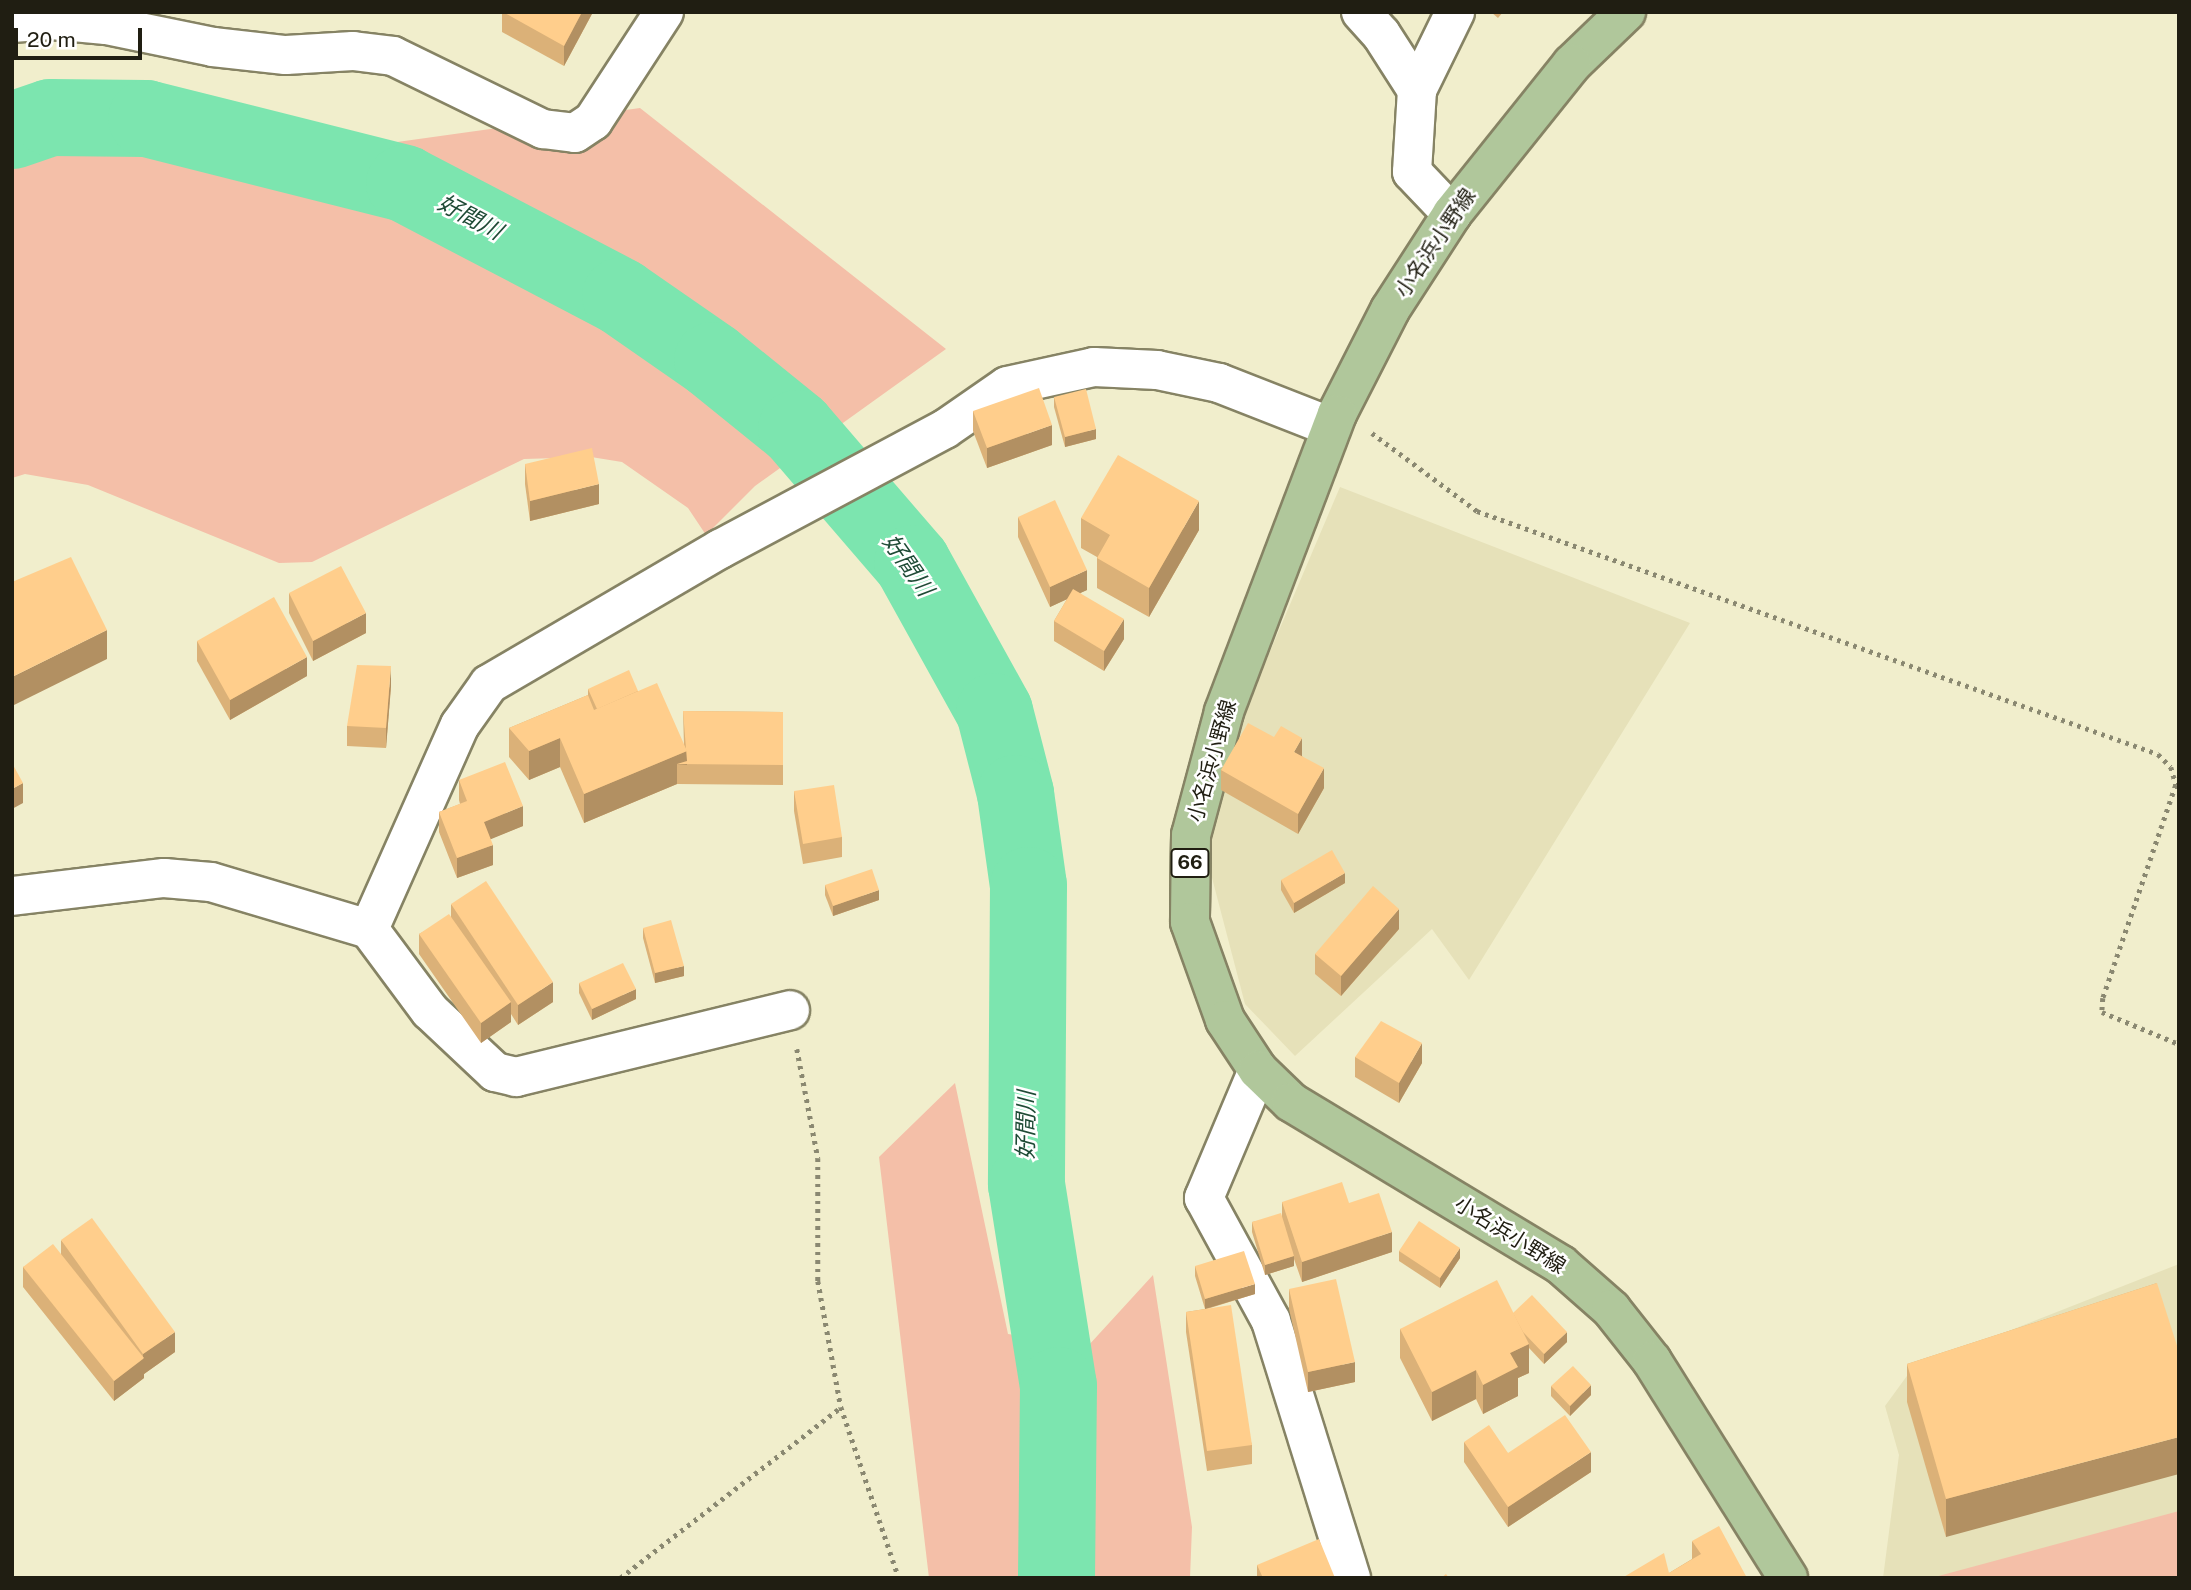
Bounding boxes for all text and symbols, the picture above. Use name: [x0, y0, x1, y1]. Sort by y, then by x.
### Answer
scale bar: [18, 14, 145, 58]
text: 20 m: [27, 27, 76, 52]
street label: 小名浜小野線: [1389, 184, 1481, 302]
water label: 好間川: [433, 189, 507, 245]
water label: 好間川: [877, 529, 939, 601]
street label: 小名浜小野線: [1183, 697, 1241, 825]
road number: 66: [1169, 848, 1211, 878]
water label: 好間川: [1012, 1090, 1040, 1160]
street label: 小名浜小野線: [1450, 1191, 1570, 1279]

